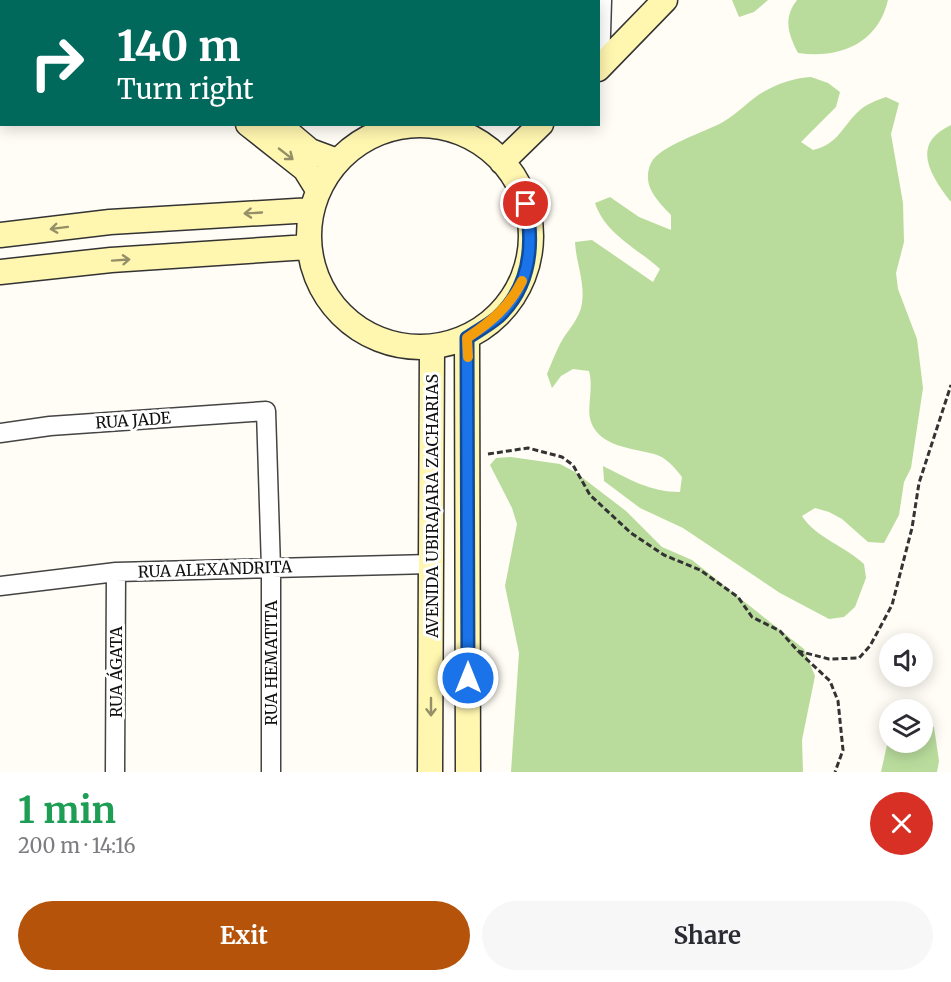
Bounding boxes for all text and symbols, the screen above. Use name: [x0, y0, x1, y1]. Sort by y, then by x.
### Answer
text: 140 m: [117, 20, 240, 72]
icon: right: [18, 24, 96, 102]
text: Turn right: [117, 72, 254, 106]
one-way arrow: [278, 148, 294, 161]
pin: [500, 178, 551, 229]
icon: arrive: [509, 187, 542, 220]
one-way arrow: [244, 208, 264, 219]
one-way arrow: [50, 223, 69, 234]
one-way arrow: [110, 254, 130, 265]
street label: AVENIDA UBIRAJARA ZACHARIAS: [422, 374, 442, 639]
street label: RUA JADE: [95, 407, 172, 433]
street label: RUA ALEXANDRITA: [138, 556, 293, 582]
street label: RUA HEMATITA: [261, 599, 281, 726]
street label: RUA ÁGATA: [106, 626, 126, 718]
map controls: [879, 633, 933, 753]
button: sound: [879, 633, 933, 687]
position arrow: [436, 646, 500, 710]
one-way arrow: [425, 696, 436, 716]
button: layers: [879, 699, 933, 753]
text: 1 min: [18, 788, 116, 833]
button: close: [870, 792, 933, 855]
text: 200 m · 14:16: [18, 833, 136, 858]
button: Exit: [18, 901, 470, 970]
button: Share: [482, 901, 933, 970]

